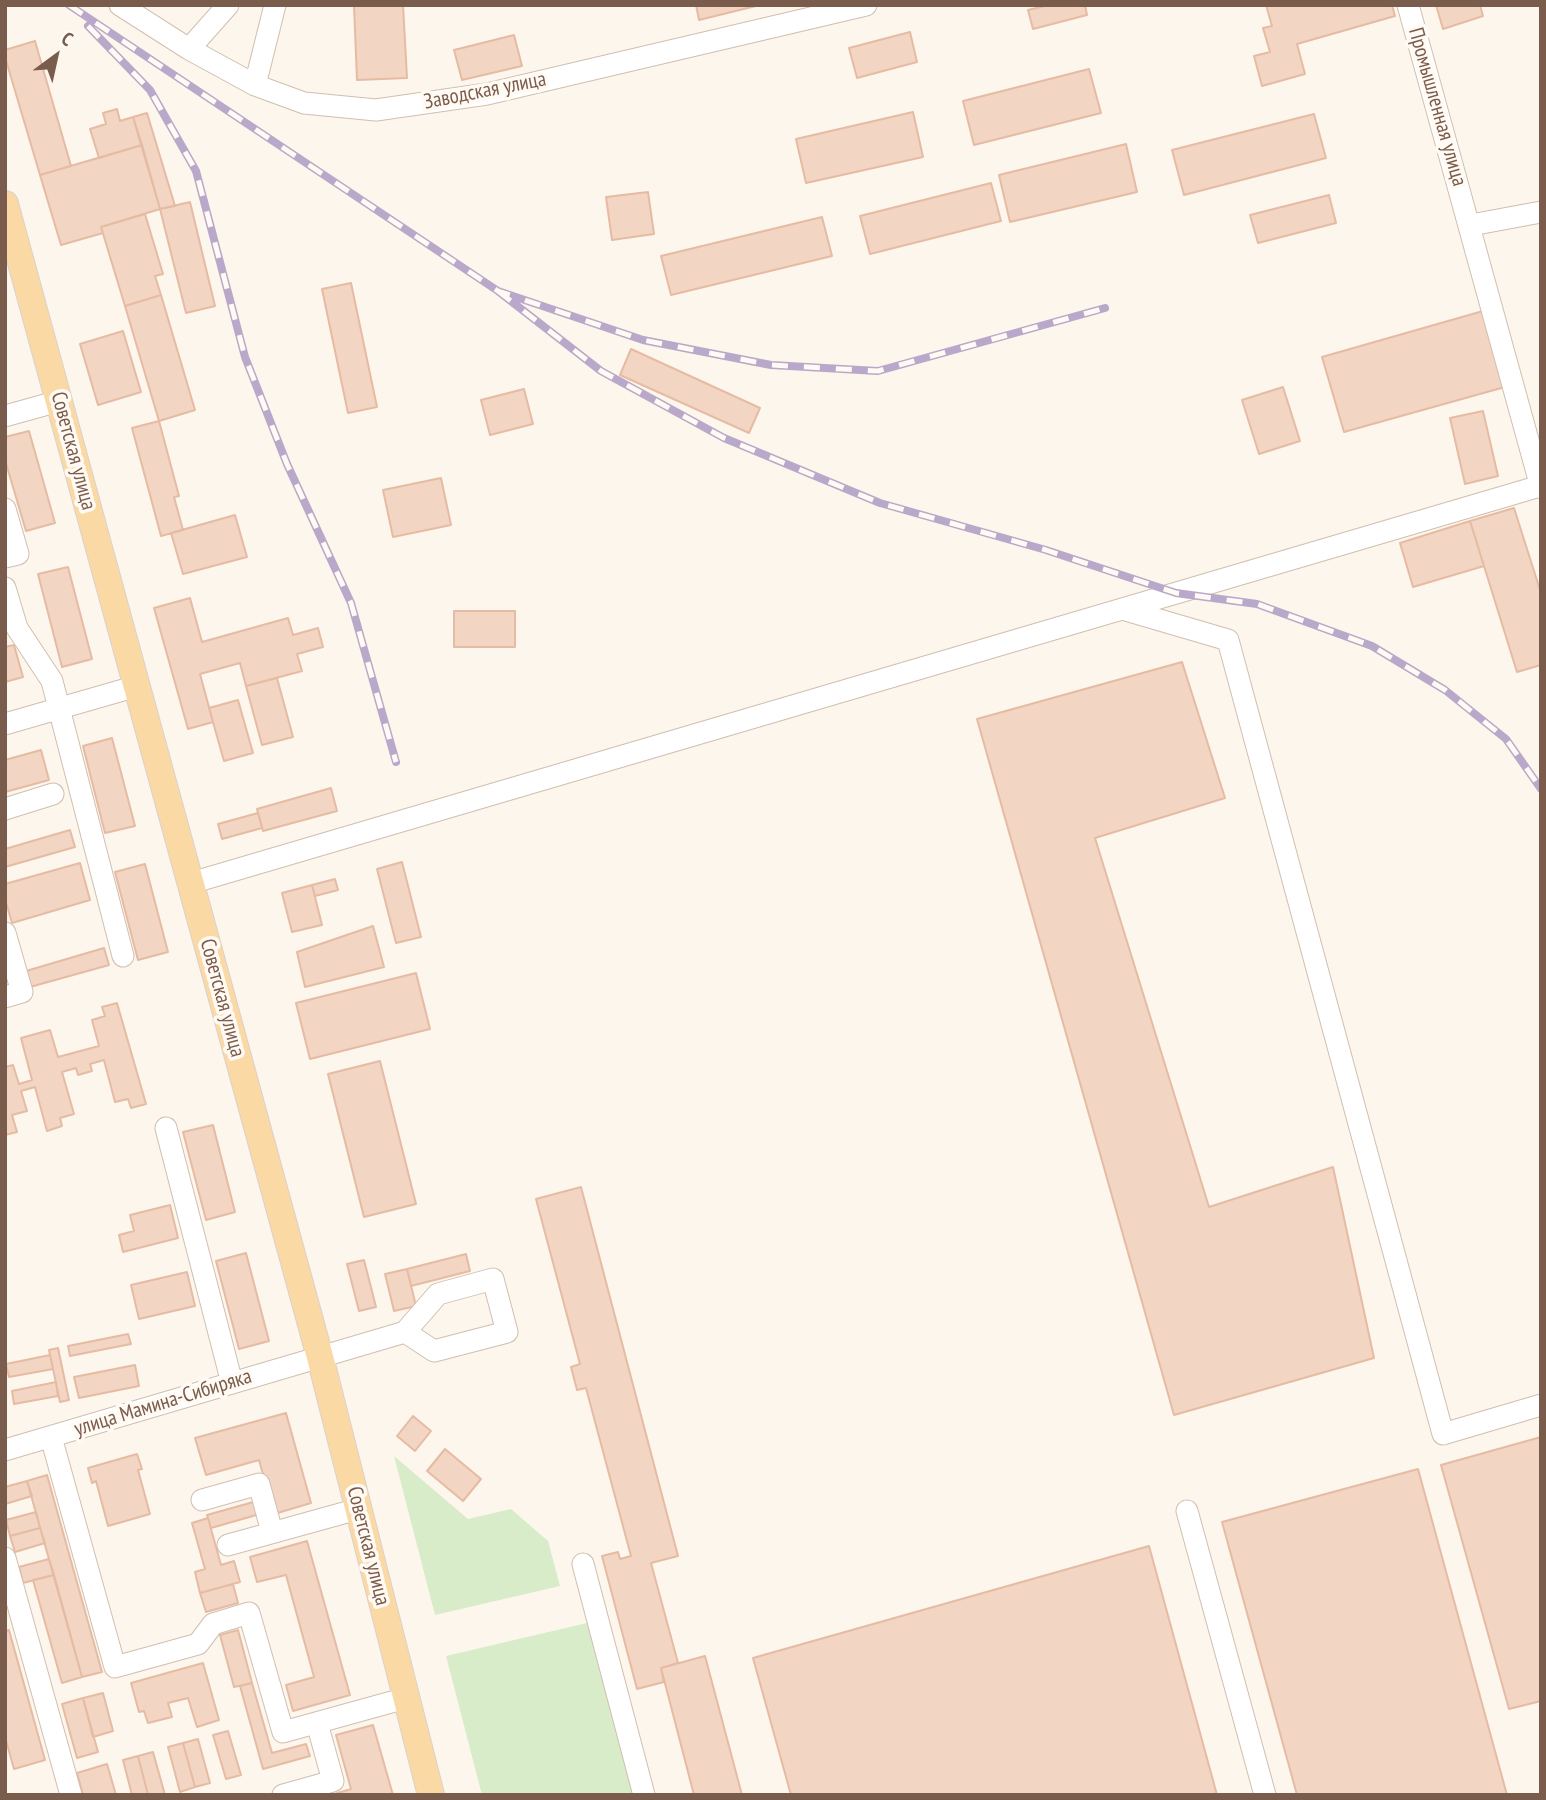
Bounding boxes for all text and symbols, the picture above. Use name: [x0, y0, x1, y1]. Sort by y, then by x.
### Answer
north arrow: [21, 21, 91, 91]
street label: Промышленная улица: [1402, 25, 1472, 189]
text: С: [57, 26, 78, 51]
street label: Заводская улица: [422, 67, 548, 115]
street label: Советская улица: [45, 389, 101, 513]
street label: Советская улица: [194, 936, 250, 1060]
street label: улица Мамина-Сибиряка: [71, 1364, 255, 1442]
street label: Советская улица: [341, 1484, 395, 1608]

